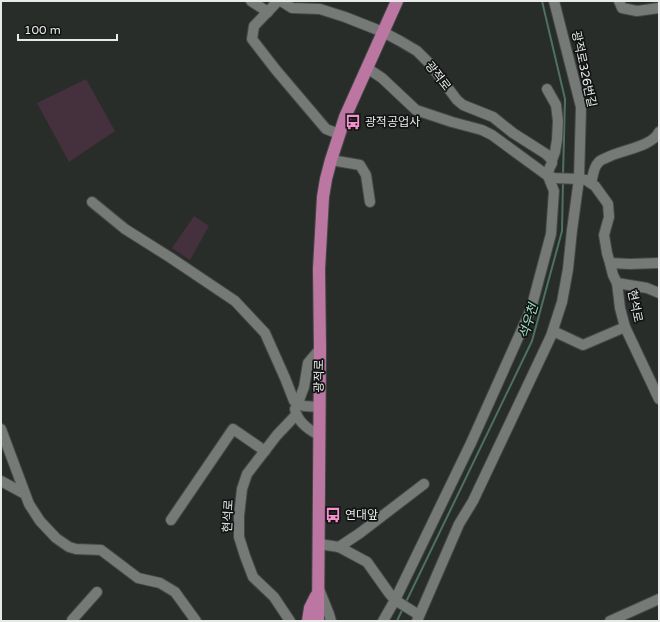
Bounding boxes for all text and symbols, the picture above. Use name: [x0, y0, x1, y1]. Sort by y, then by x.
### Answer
scale bar: [18, 16, 117, 42]
text: 100 m: [24, 23, 61, 37]
street label: 광적로326번길: [569, 29, 599, 109]
street label: 광적로: [422, 59, 454, 93]
bus stop icon: 광적공업사: [344, 113, 362, 131]
place label: 광적공업사: [365, 115, 420, 129]
street label: 현석로: [625, 288, 645, 324]
water label: 석우천: [516, 301, 542, 341]
street label: 광적로: [312, 359, 326, 393]
street label: 현석로: [220, 499, 236, 533]
bus stop icon: 연대앞: [324, 506, 342, 524]
place label: 연대앞: [345, 508, 378, 522]

